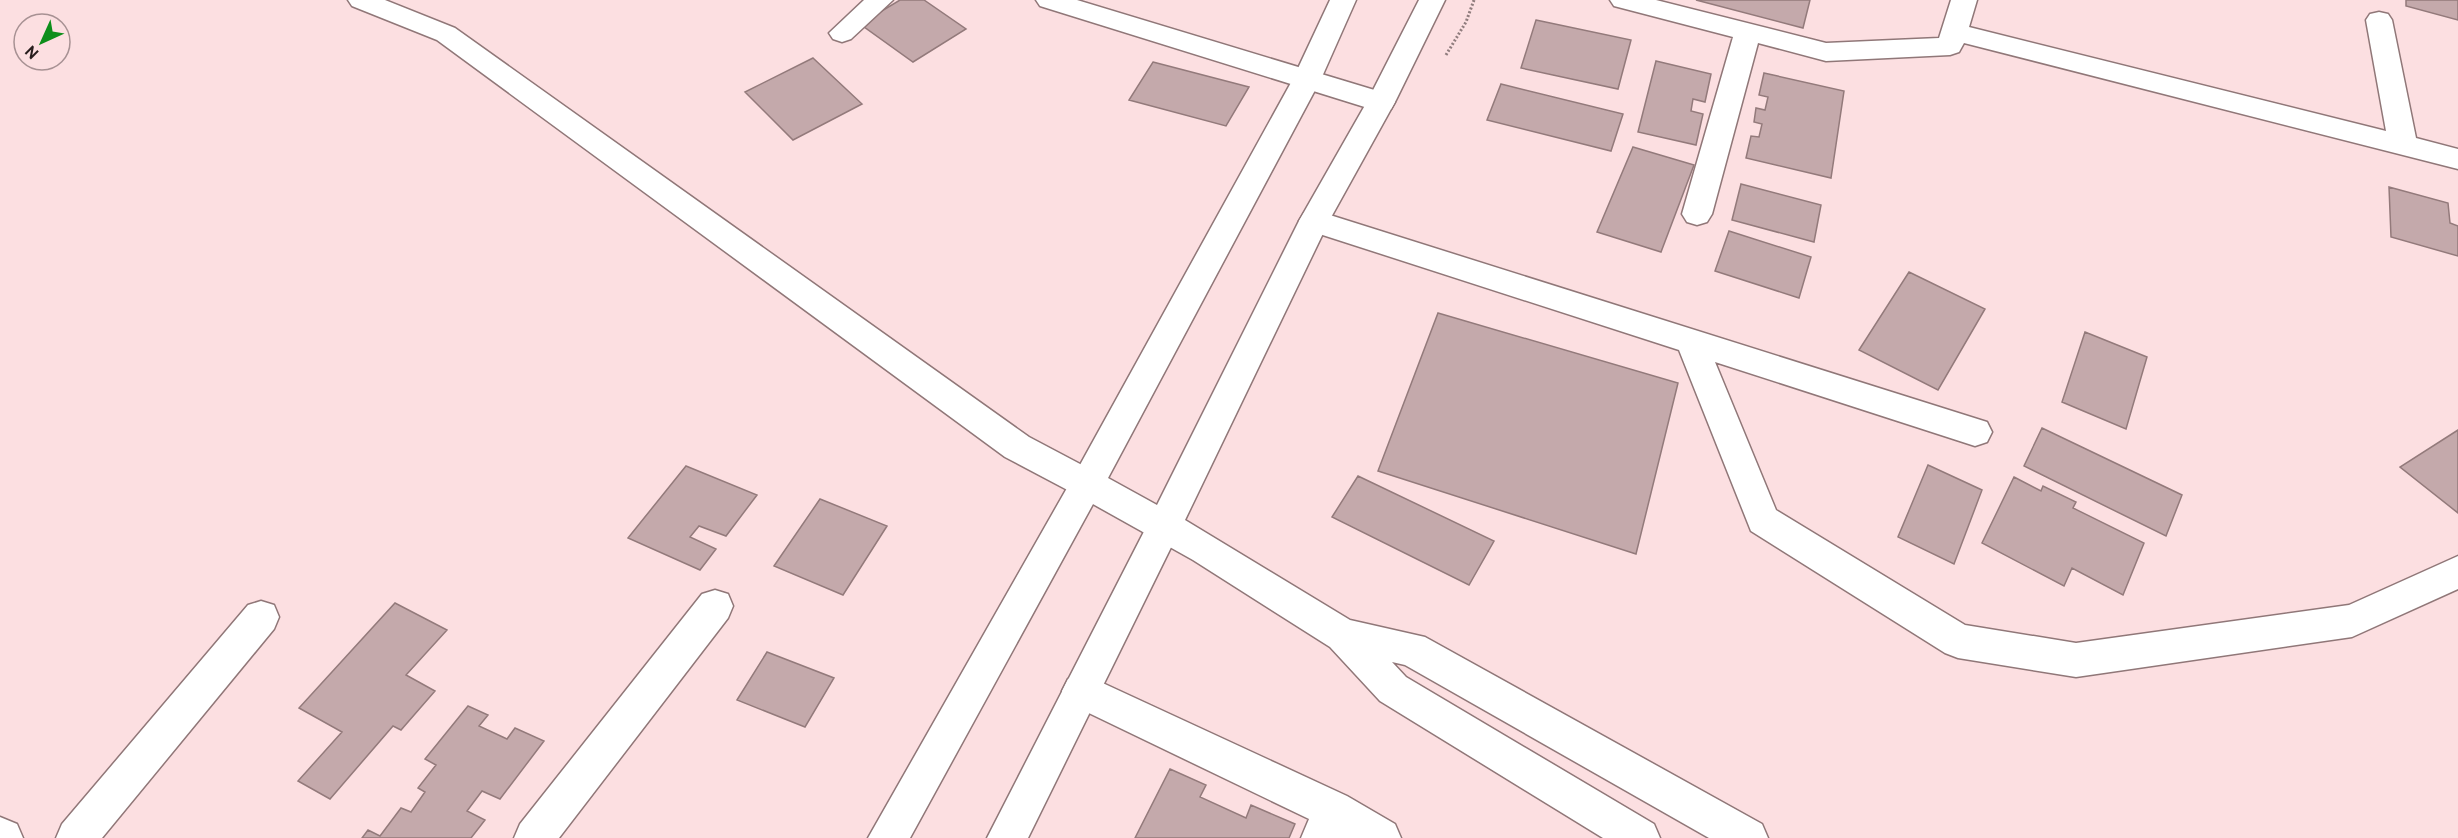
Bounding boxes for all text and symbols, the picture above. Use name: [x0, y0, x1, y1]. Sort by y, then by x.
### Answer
north arrow: [12, 12, 72, 72]
text: N: [22, 40, 44, 62]

